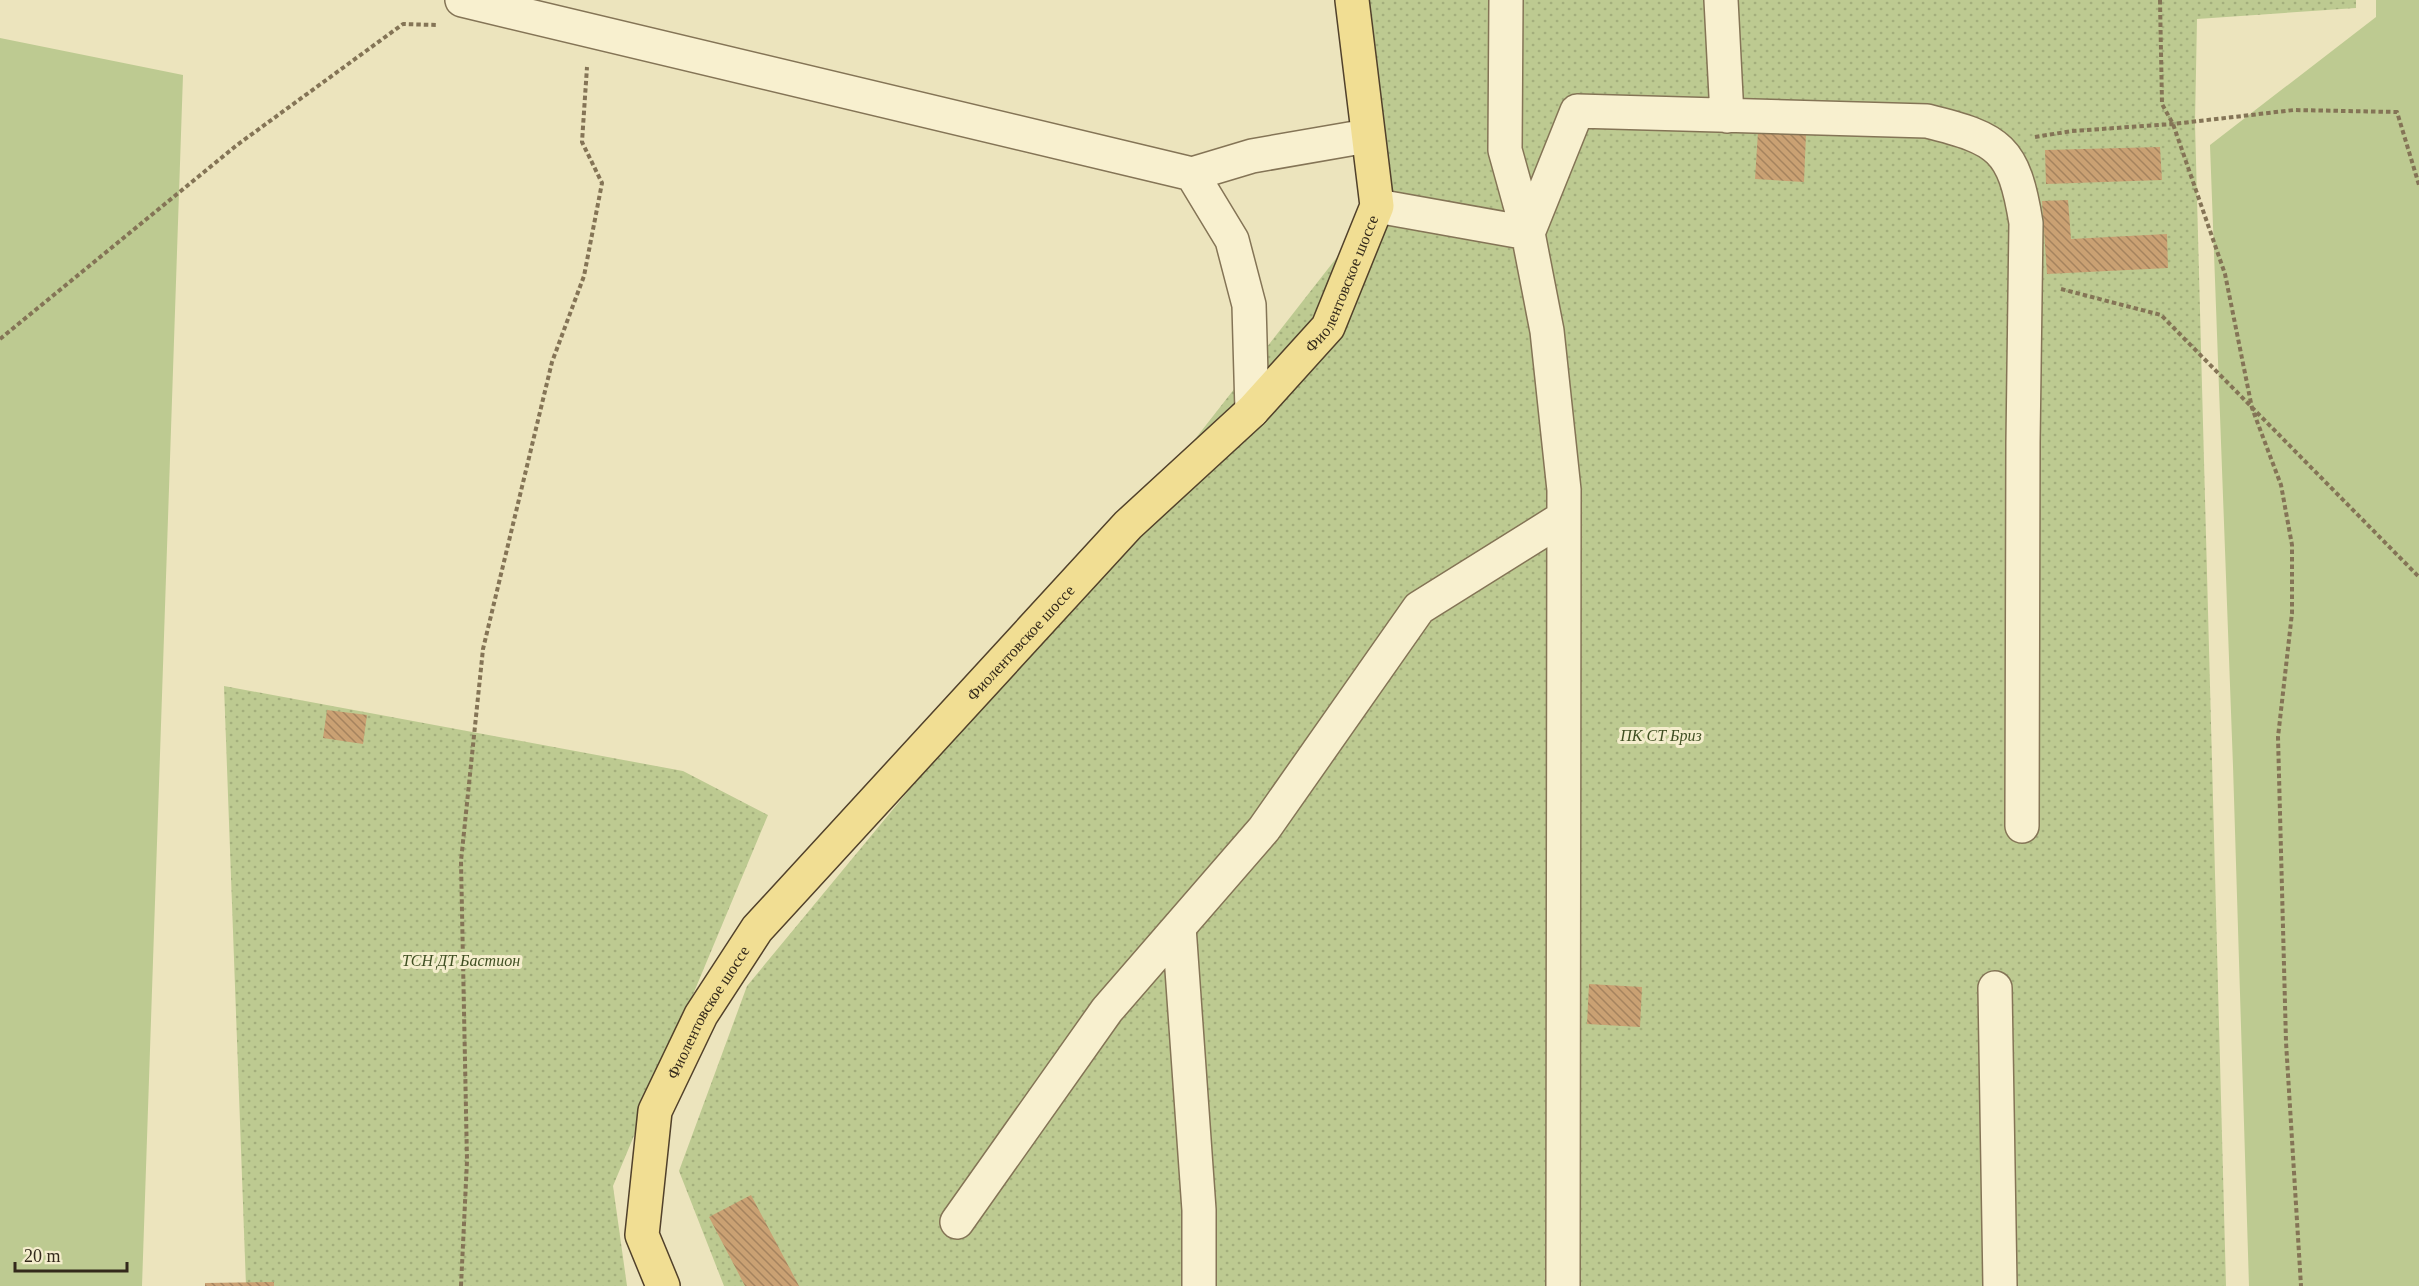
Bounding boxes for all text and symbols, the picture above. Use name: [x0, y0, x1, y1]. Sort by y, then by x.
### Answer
street label: Фиолентовское шоссе: [1302, 213, 1381, 356]
street label: Фиолентовское шоссе: [963, 582, 1078, 704]
park label: ПК СТ Бриз: [1619, 727, 1702, 745]
street label: Фиолентовское шоссе: [664, 943, 753, 1082]
park label: ТСН ДТ Бастион: [402, 952, 520, 970]
scale bar: [15, 1235, 128, 1273]
text: 20 m: [24, 1246, 61, 1266]

